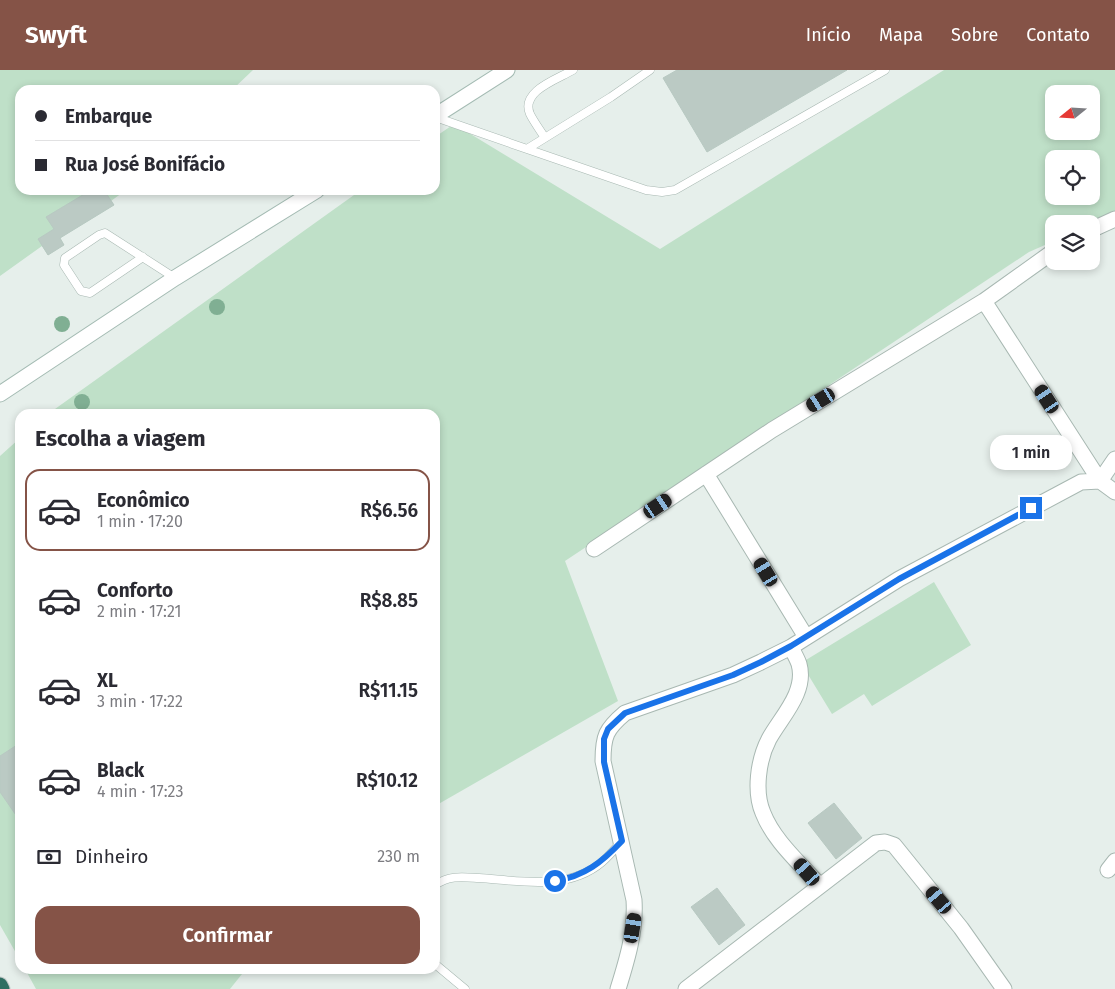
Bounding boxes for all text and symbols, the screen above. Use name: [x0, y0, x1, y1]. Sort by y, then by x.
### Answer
text: Swyft: [25, 21, 87, 49]
text: Início: [806, 24, 851, 46]
text: Mapa: [879, 24, 923, 46]
text: Sobre: [951, 24, 998, 46]
text: Contato: [1026, 24, 1090, 46]
north arrow: [1045, 85, 1100, 140]
map controls: [1045, 85, 1100, 270]
text: Embarque: [65, 105, 152, 128]
button: locate: [1045, 150, 1100, 205]
text: Rua José Bonifácio: [65, 153, 225, 176]
button: layers: [1045, 215, 1100, 270]
car: [1032, 382, 1061, 416]
car: [804, 386, 837, 414]
text: Escolha a viagem: [35, 425, 206, 452]
callout: 1 min: [990, 436, 1072, 470]
text: 1 min: [1012, 443, 1050, 462]
icon: car: [37, 488, 82, 533]
text: Econômico: [97, 489, 190, 512]
car: [641, 491, 674, 521]
route end: [1020, 497, 1042, 519]
text: R$6.56: [360, 499, 418, 522]
text: 1 min · 17:20: [97, 512, 183, 531]
car: [751, 555, 780, 589]
icon: car: [37, 578, 82, 623]
text: Conforto: [97, 579, 173, 602]
text: R$8.85: [360, 589, 418, 612]
text: 2 min · 17:21: [97, 602, 181, 621]
icon: car: [37, 668, 82, 713]
text: XL: [97, 669, 118, 692]
text: R$11.15: [358, 679, 418, 702]
text: 3 min · 17:22: [97, 692, 183, 711]
icon: car: [37, 758, 82, 803]
text: Black: [97, 759, 144, 782]
text: R$10.12: [356, 769, 418, 792]
text: 4 min · 17:23: [97, 782, 183, 801]
icon: cash: [35, 843, 63, 871]
text: Dinheiro: [75, 845, 148, 868]
text: 230 m: [377, 847, 420, 866]
car: [791, 856, 822, 888]
route start: [544, 870, 566, 892]
car: [923, 884, 954, 916]
button: Confirmar: [35, 906, 420, 964]
car: [623, 912, 642, 944]

